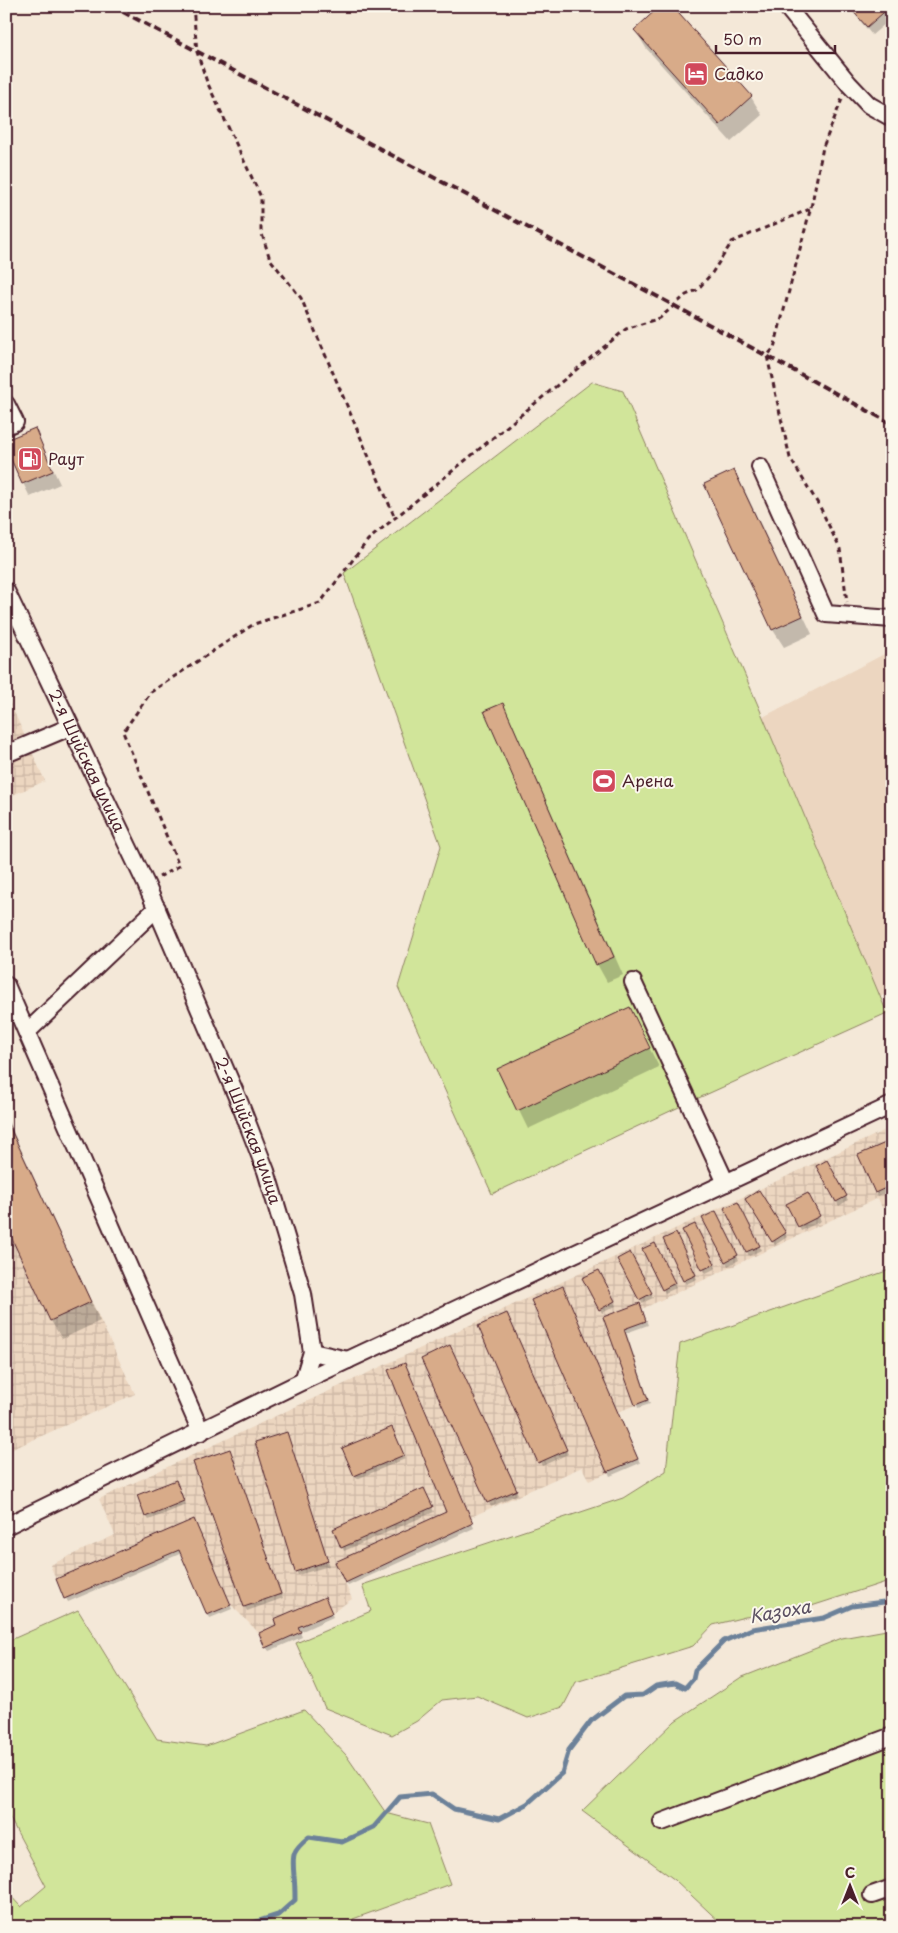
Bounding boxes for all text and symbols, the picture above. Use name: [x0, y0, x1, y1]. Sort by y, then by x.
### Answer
scale bar: [716, 22, 834, 54]
text: 50 m: [723, 27, 762, 50]
hotel icon: Садко: [683, 61, 709, 87]
place label: Садко: [714, 61, 764, 85]
fuel station icon: Раут: [17, 446, 43, 472]
place label: Раут: [48, 446, 84, 470]
street label: 2-я Шуйская улица: [43, 685, 132, 836]
sports icon: Арена: [591, 768, 617, 794]
place label: Арена: [622, 768, 673, 792]
street label: 2-я Шуйская улица: [210, 1053, 288, 1207]
water label: Казоха: [747, 1592, 814, 1629]
north arrow: [826, 1860, 876, 1910]
text: С: [845, 1862, 855, 1883]

